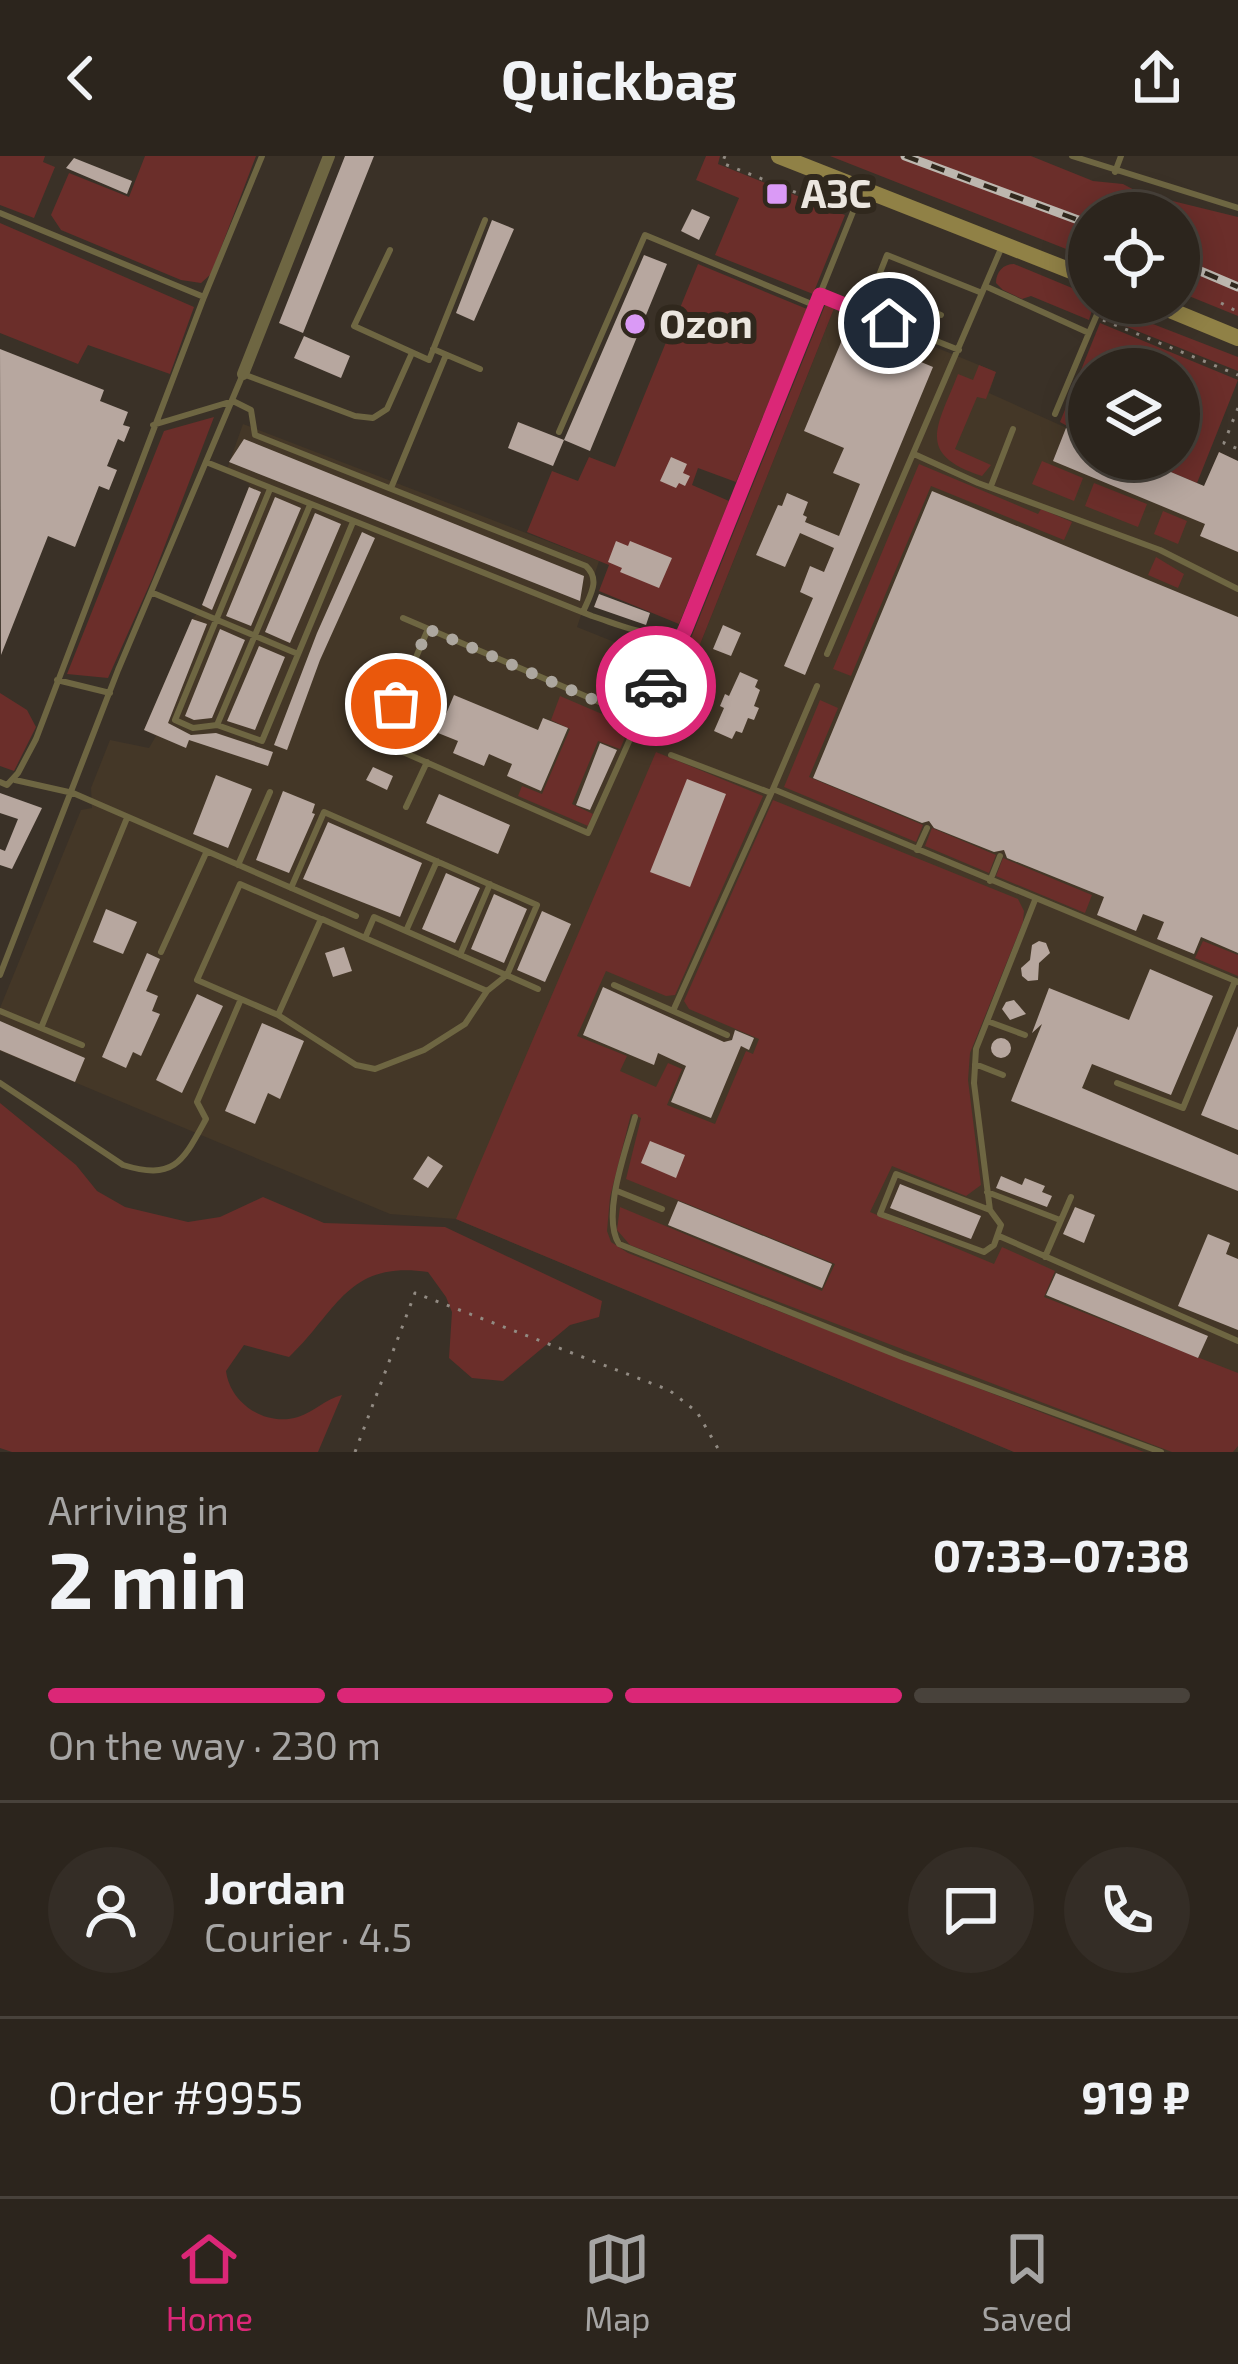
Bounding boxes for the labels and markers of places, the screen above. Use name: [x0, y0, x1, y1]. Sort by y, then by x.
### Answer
place label: АЗС: [801, 169, 872, 216]
marker: АЗС: [764, 181, 790, 207]
pin: [838, 272, 940, 374]
place label: Ozon: [659, 299, 753, 346]
marker: Ozon: [622, 311, 648, 337]
pin: [345, 653, 447, 755]

